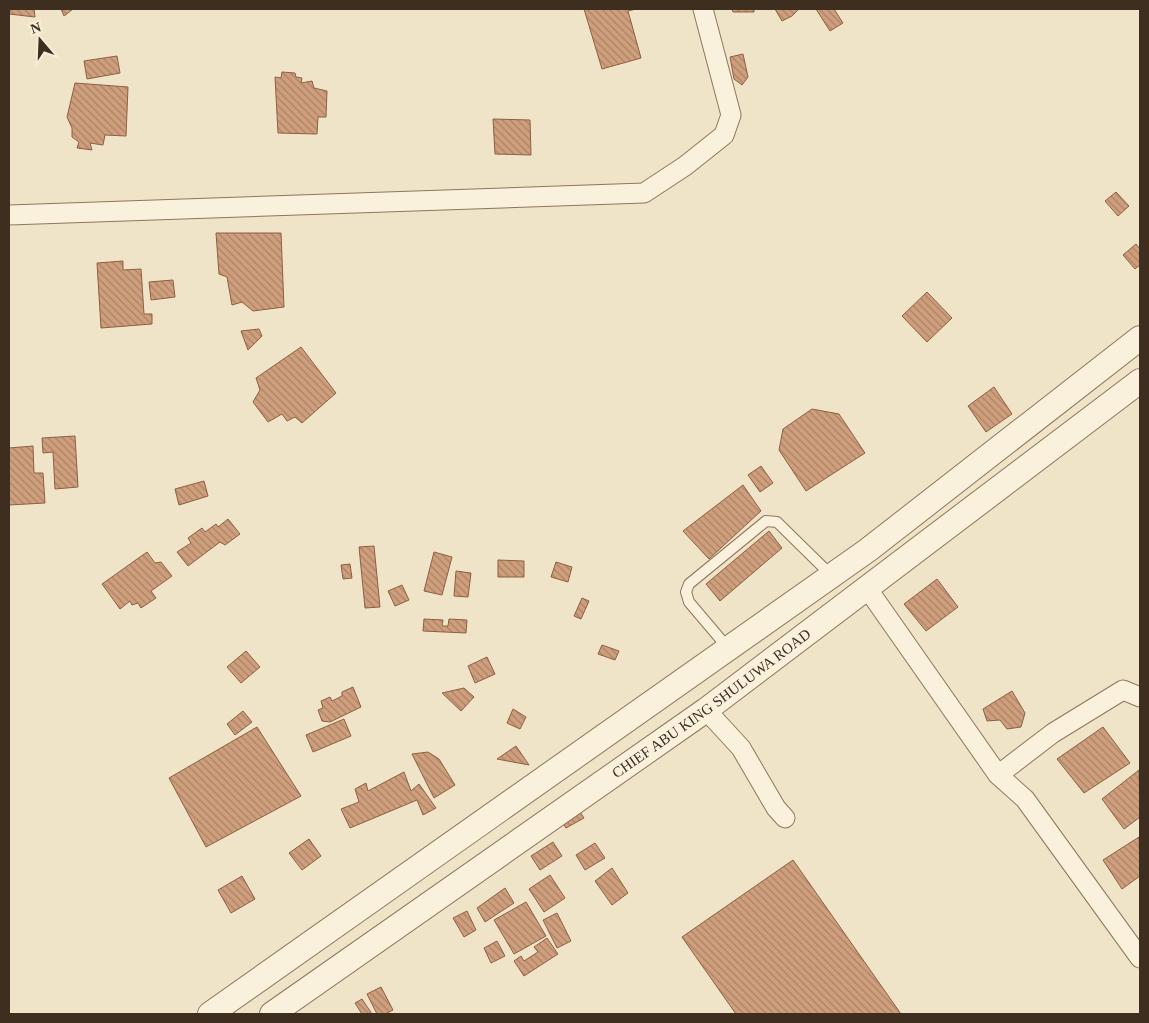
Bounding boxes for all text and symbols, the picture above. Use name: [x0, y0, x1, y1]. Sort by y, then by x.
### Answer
north arrow: [15, 15, 65, 65]
text: N: [29, 19, 43, 37]
street label: CHIEF ABU KING SHULUWA ROAD: [609, 626, 814, 781]

